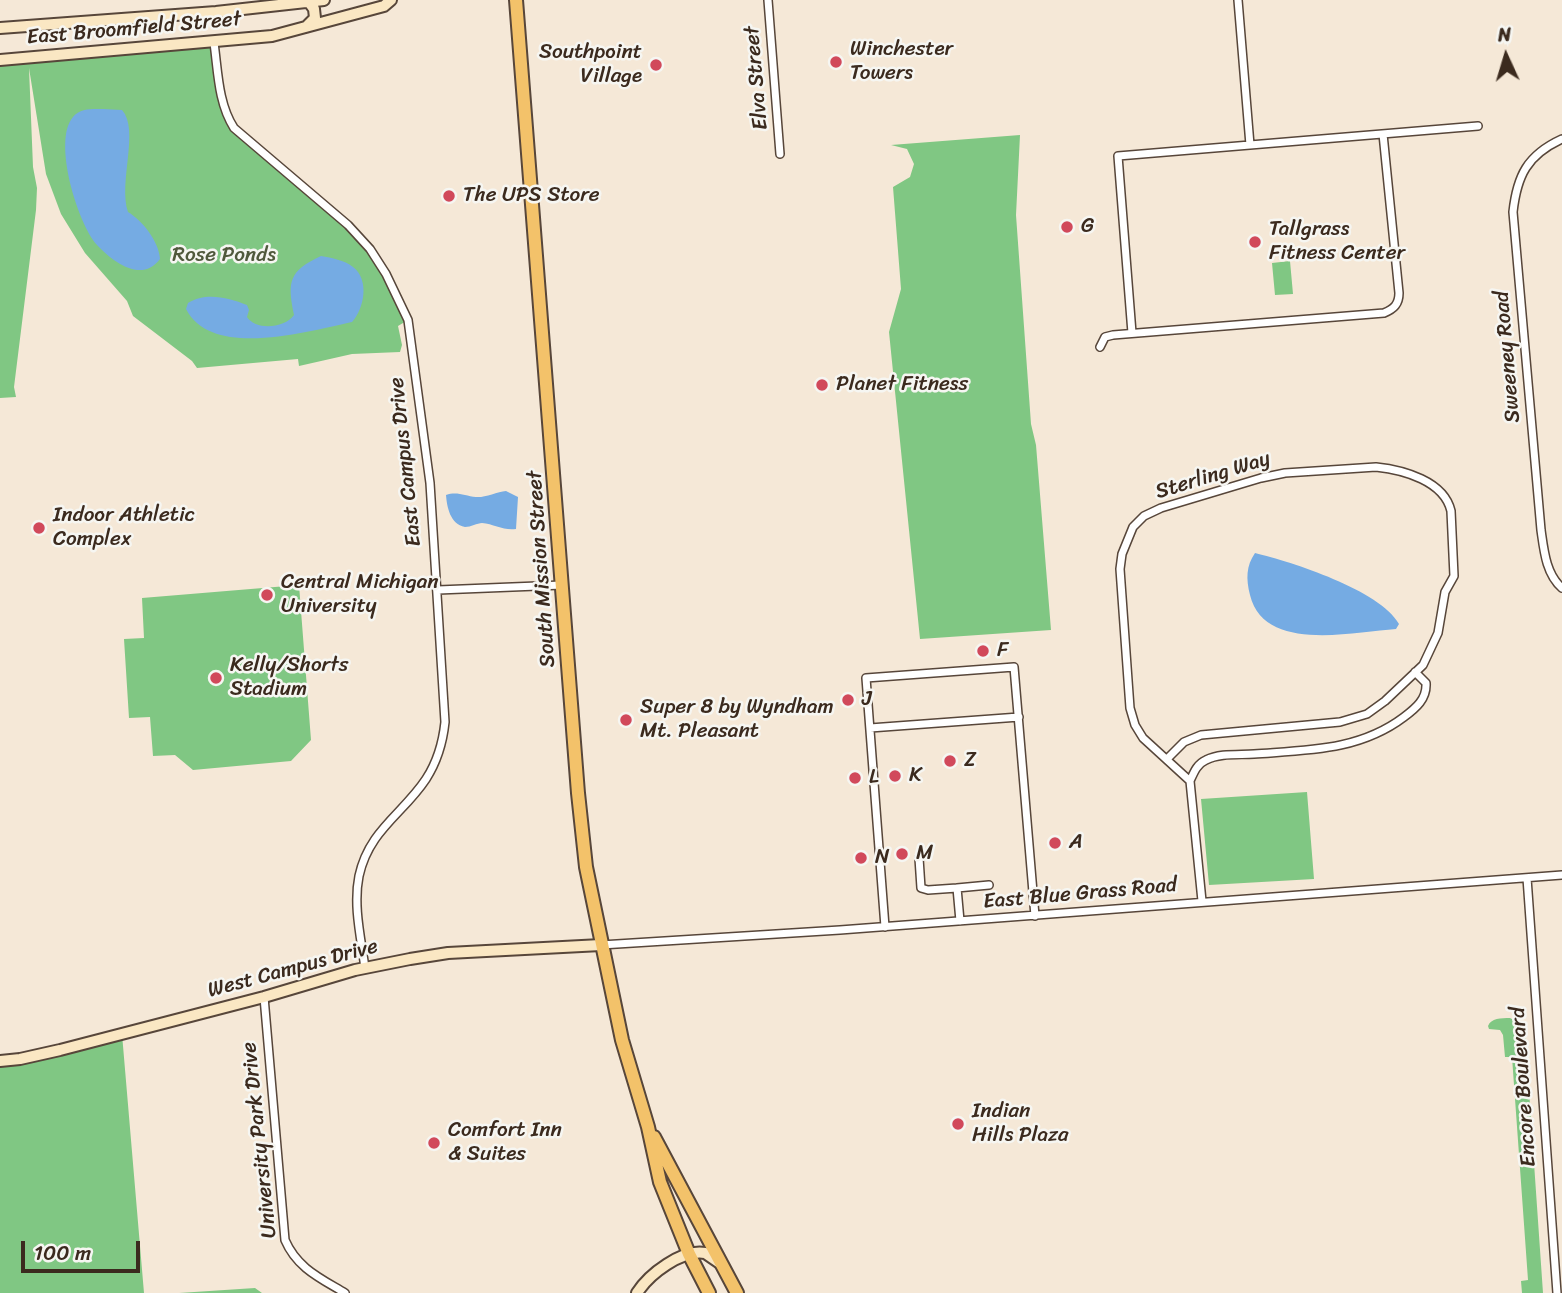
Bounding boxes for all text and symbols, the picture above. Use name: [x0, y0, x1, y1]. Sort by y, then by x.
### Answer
street label: East Broomfield Street: [26, 7, 242, 51]
text: N: [1497, 18, 1512, 51]
north arrow: [1471, 21, 1541, 91]
street label: Elva Street: [740, 25, 774, 131]
place label: Winchester Towers: [850, 37, 953, 87]
place label: Southpoint Village: [539, 40, 642, 90]
marker: Winchester Towers: [828, 54, 844, 70]
marker: Southpoint Village: [648, 57, 664, 73]
place label: The UPS Store: [463, 183, 600, 209]
marker: The UPS Store: [441, 188, 457, 204]
place label: G: [1081, 214, 1094, 240]
place label: Tallgrass Fitness Center: [1269, 217, 1405, 267]
marker: G: [1059, 219, 1075, 235]
marker: Tallgrass Fitness Center: [1247, 234, 1263, 250]
park label: Rose Ponds: [172, 243, 276, 269]
street label: Sweeney Road: [1490, 290, 1526, 424]
place label: Planet Fitness: [836, 372, 968, 398]
street label: East Campus Drive: [385, 376, 427, 548]
marker: Planet Fitness: [814, 377, 830, 393]
street label: Sterling Way: [1153, 447, 1273, 505]
street label: South Mission Street: [523, 470, 561, 668]
place label: Indoor Athletic Complex: [53, 503, 195, 553]
marker: Indoor Athletic Complex: [31, 520, 47, 536]
place label: Central Michigan University: [281, 570, 439, 620]
marker: Central Michigan University: [259, 587, 275, 603]
place label: F: [997, 638, 1008, 664]
marker: F: [975, 643, 991, 659]
place label: Kelly/Shorts Stadium: [230, 653, 348, 703]
marker: Kelly/Shorts Stadium: [208, 670, 224, 686]
place label: J: [862, 687, 872, 713]
marker: J: [840, 692, 856, 708]
place label: Super 8 by Wyndham Mt. Pleasant: [640, 695, 834, 745]
marker: Super 8 by Wyndham Mt. Pleasant: [618, 712, 634, 728]
place label: Z: [964, 748, 976, 774]
marker: Z: [942, 753, 958, 769]
place label: K: [909, 763, 922, 789]
place label: L: [869, 765, 879, 791]
marker: K: [887, 768, 903, 784]
marker: L: [847, 770, 863, 786]
place label: A: [1069, 830, 1083, 856]
marker: A: [1047, 835, 1063, 851]
place label: M: [916, 841, 933, 867]
place label: N: [875, 845, 890, 871]
marker: M: [894, 846, 910, 862]
marker: N: [853, 850, 869, 866]
street label: East Blue Grass Road: [982, 873, 1178, 915]
street label: West Campus Drive: [205, 934, 381, 1004]
street label: Encore Boulevard: [1506, 1006, 1542, 1168]
street label: University Park Drive: [237, 1041, 283, 1239]
place label: Indian Hills Plaza: [972, 1099, 1068, 1149]
marker: Indian Hills Plaza: [950, 1116, 966, 1132]
place label: Comfort Inn & Suites: [448, 1118, 562, 1168]
marker: Comfort Inn & Suites: [426, 1135, 442, 1151]
scale bar: [24, 1226, 144, 1270]
text: 100 m: [34, 1234, 91, 1272]

